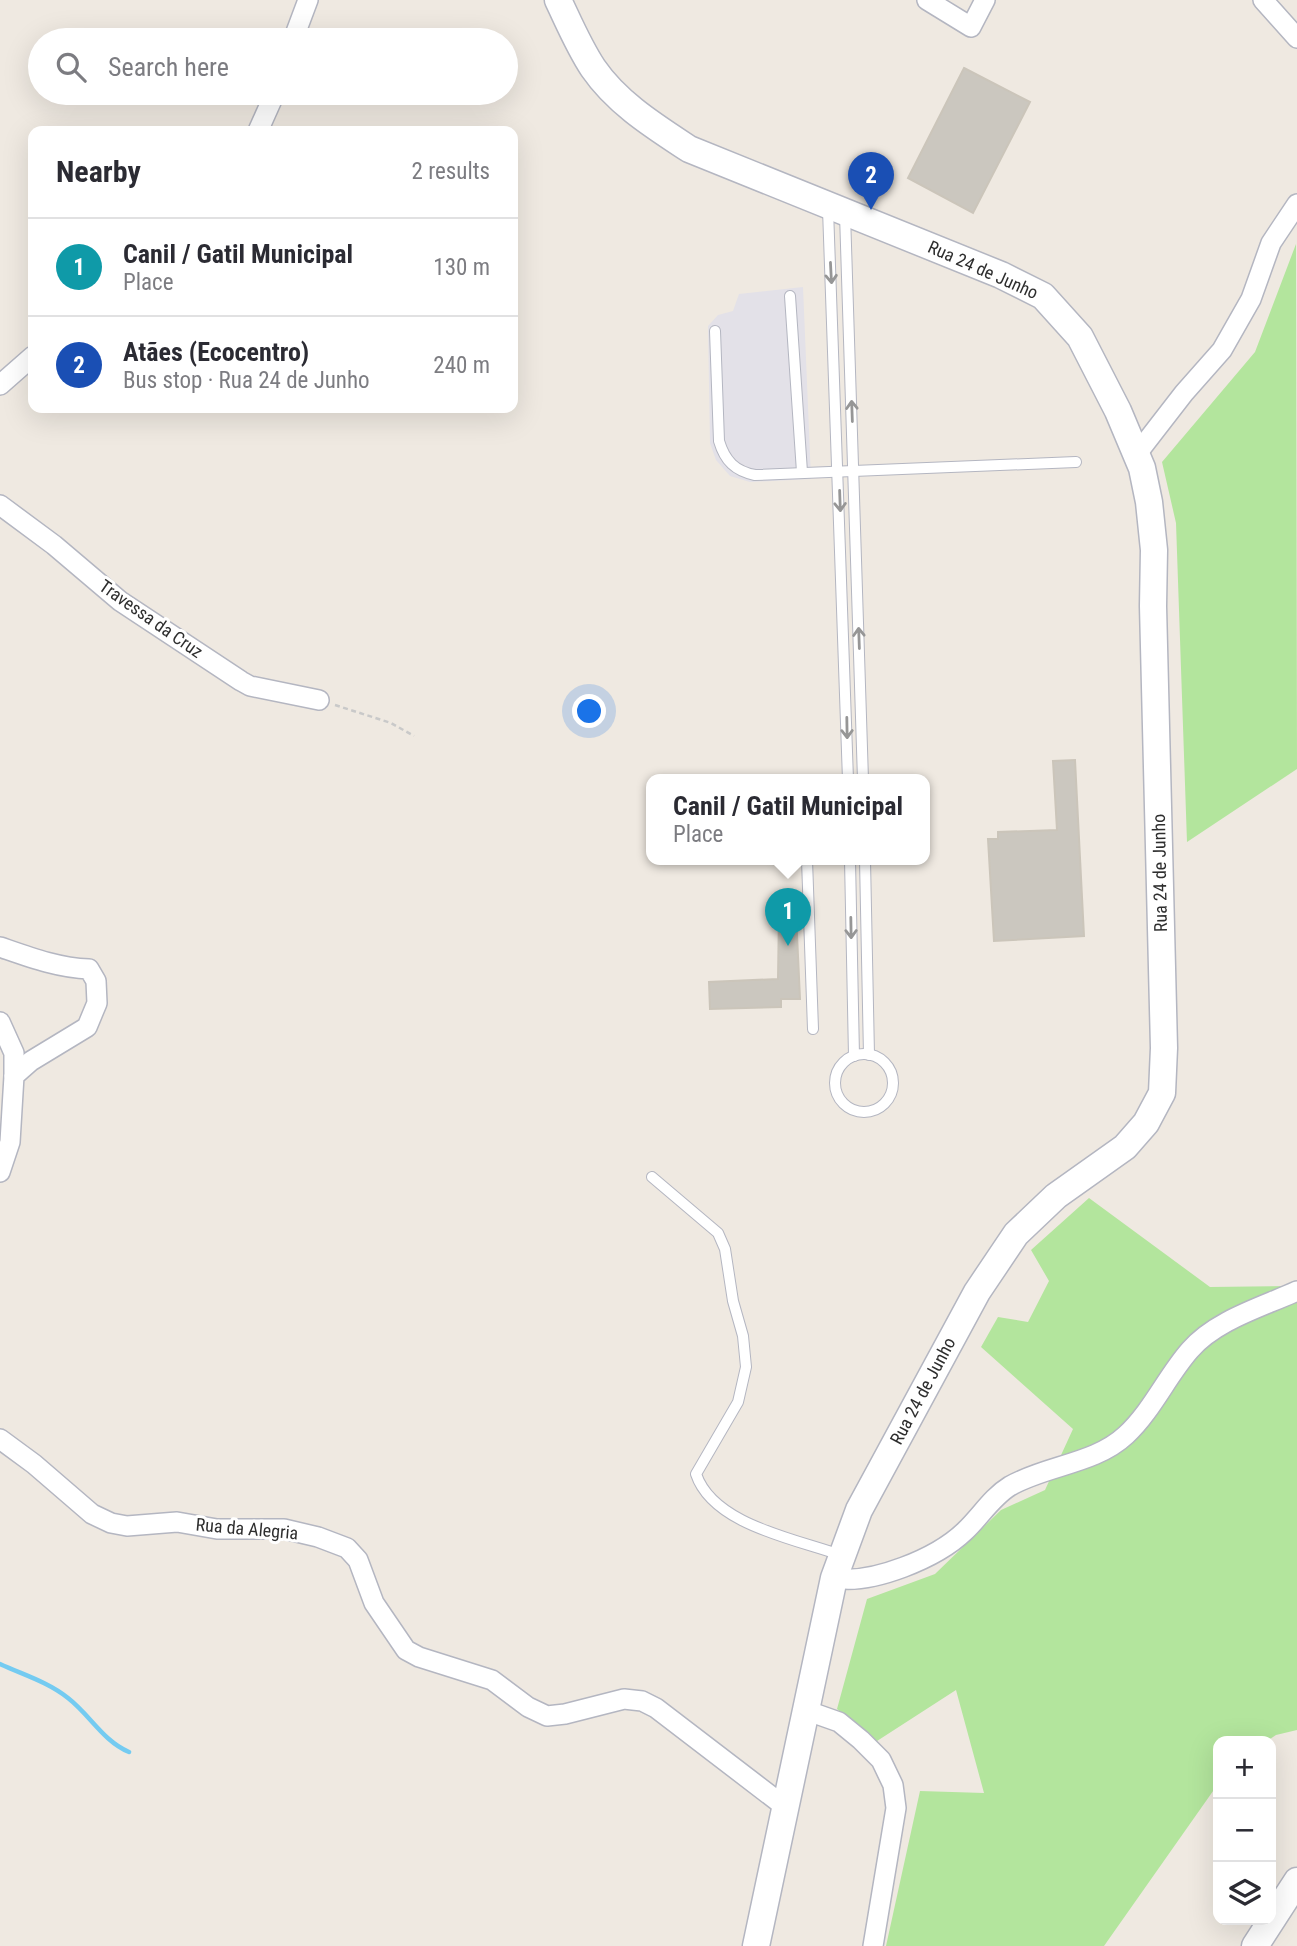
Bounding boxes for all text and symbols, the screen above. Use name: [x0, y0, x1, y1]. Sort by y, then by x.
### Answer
search box: [28, 28, 518, 105]
icon: search: [52, 48, 90, 86]
text: Search here: [108, 52, 229, 82]
pin: 2: [848, 152, 894, 210]
text: Nearby: [56, 154, 141, 189]
text: 2 results: [412, 158, 490, 185]
street label: Rua 24 de Junho: [925, 236, 1041, 303]
text: Canil / Gatil Municipal: [123, 239, 353, 269]
text: 1: [73, 254, 85, 281]
text: 130 m: [433, 254, 490, 281]
one-way arrow: [825, 262, 838, 285]
text: Place: [123, 269, 173, 296]
text: Atães (Ecocentro): [123, 337, 309, 367]
text: 2: [73, 352, 85, 379]
text: 240 m: [433, 352, 490, 379]
text: Bus stop · Rua 24 de Junho: [123, 367, 370, 394]
one-way arrow: [846, 399, 859, 422]
one-way arrow: [833, 489, 846, 512]
street label: Travessa da Cruz: [96, 575, 207, 662]
one-way arrow: [852, 627, 866, 650]
your location: [572, 694, 606, 728]
one-way arrow: [840, 716, 854, 739]
popup: [646, 774, 930, 865]
text: Canil / Gatil Municipal: [673, 791, 903, 821]
street label: Rua 24 de Junho: [1148, 814, 1171, 932]
text: Place: [673, 821, 723, 848]
pin: 1: [765, 888, 811, 946]
one-way arrow: [845, 917, 858, 940]
street label: Rua 24 de Junho: [886, 1334, 960, 1448]
street label: Rua da Alegria: [195, 1514, 299, 1543]
map controls: [1213, 1736, 1276, 1925]
button: +: [1213, 1736, 1276, 1799]
button: −: [1213, 1799, 1276, 1862]
button: layers: [1213, 1862, 1276, 1925]

